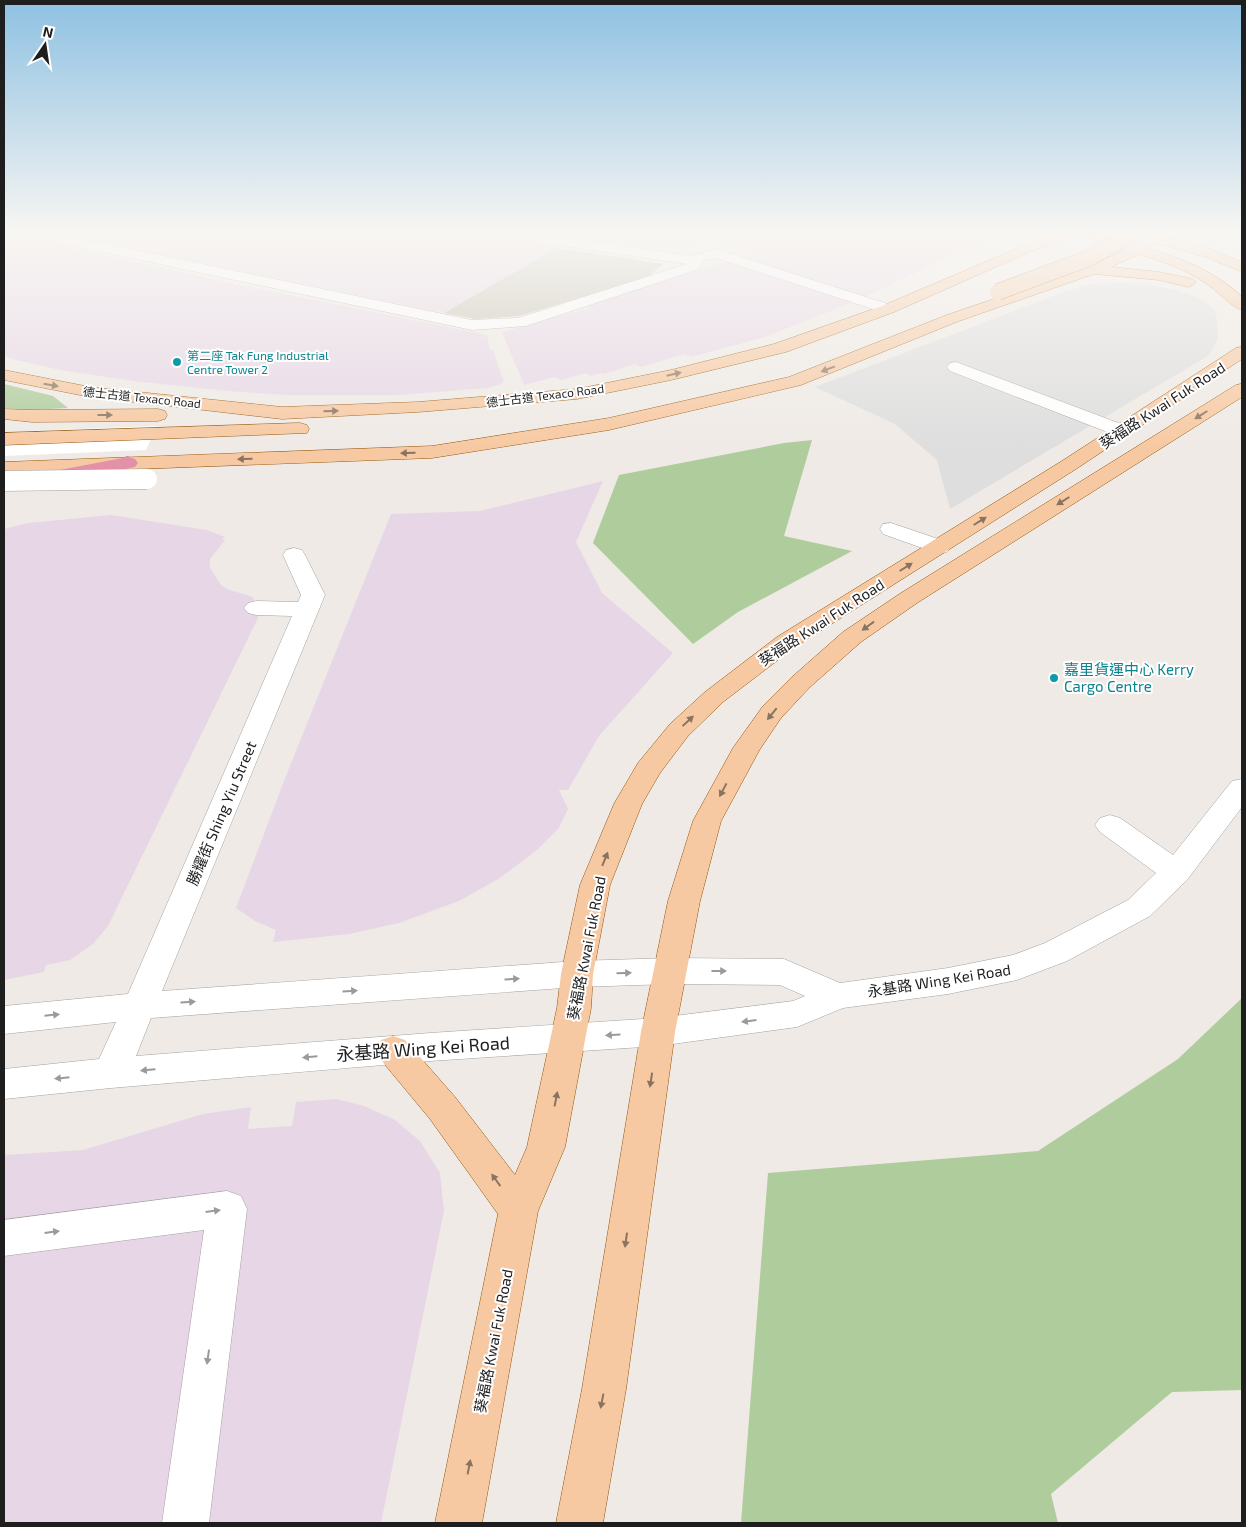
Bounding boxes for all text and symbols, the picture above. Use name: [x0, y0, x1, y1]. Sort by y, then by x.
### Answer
north arrow: [20, 20, 70, 70]
text: N: [41, 22, 55, 41]
place label: 第二座 Tak Fung Industrial Centre Tower 2: [187, 348, 329, 376]
marker: 第二座 Tak Fung Industrial Centre Tower 2: [171, 356, 183, 368]
street label: 葵福路 Kwai Fuk Road: [1096, 358, 1228, 452]
one-way arrow: [820, 365, 835, 373]
one-way arrow: [666, 370, 681, 378]
street label: 德士古道 Texaco Road: [485, 381, 605, 409]
one-way arrow: [44, 382, 60, 390]
street label: 德士古道 Texaco Road: [82, 384, 202, 410]
one-way arrow: [323, 407, 339, 415]
one-way arrow: [97, 411, 113, 419]
one-way arrow: [1194, 411, 1207, 420]
one-way arrow: [399, 449, 415, 457]
one-way arrow: [237, 456, 253, 464]
one-way arrow: [1057, 497, 1070, 506]
one-way arrow: [974, 517, 987, 526]
one-way arrow: [900, 563, 913, 572]
street label: 葵福路 Kwai Fuk Road: [755, 575, 887, 669]
one-way arrow: [862, 621, 875, 631]
place label: 嘉里貨運中心 Kerry Cargo Centre: [1064, 660, 1194, 695]
marker: 嘉里貨運中心 Kerry Cargo Centre: [1048, 672, 1060, 684]
one-way arrow: [767, 707, 778, 720]
one-way arrow: [682, 715, 694, 727]
street label: 勝耀街 Shing Yiu Street: [182, 738, 260, 888]
one-way arrow: [719, 783, 727, 798]
one-way arrow: [602, 852, 610, 866]
street label: 葵福路 Kwai Fuk Road: [563, 874, 609, 1022]
street label: 永基路 Wing Kei Road: [866, 960, 1012, 1000]
one-way arrow: [616, 968, 632, 976]
one-way arrow: [711, 968, 727, 976]
one-way arrow: [504, 975, 520, 983]
one-way arrow: [342, 986, 358, 994]
one-way arrow: [180, 998, 196, 1006]
one-way arrow: [45, 1011, 61, 1019]
one-way arrow: [741, 1017, 757, 1025]
street label: 永基路 Wing Kei Road: [335, 1031, 511, 1065]
one-way arrow: [605, 1031, 621, 1039]
one-way arrow: [302, 1053, 318, 1061]
one-way arrow: [140, 1066, 156, 1074]
one-way arrow: [646, 1072, 654, 1088]
one-way arrow: [54, 1074, 70, 1082]
one-way arrow: [552, 1091, 560, 1106]
one-way arrow: [491, 1173, 501, 1187]
one-way arrow: [206, 1207, 222, 1215]
one-way arrow: [44, 1227, 60, 1235]
one-way arrow: [621, 1233, 629, 1249]
street label: 葵福路 Kwai Fuk Road: [470, 1267, 516, 1415]
one-way arrow: [203, 1349, 211, 1365]
one-way arrow: [597, 1393, 605, 1409]
one-way arrow: [465, 1458, 473, 1474]

